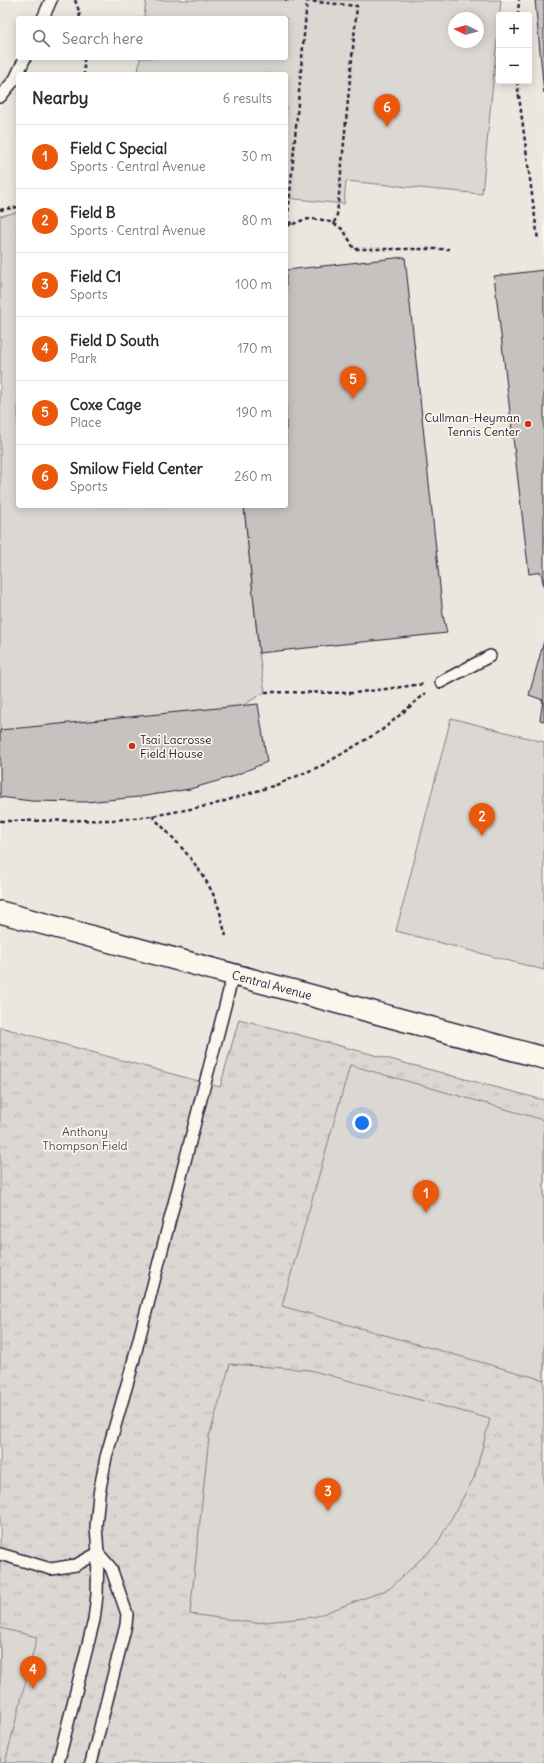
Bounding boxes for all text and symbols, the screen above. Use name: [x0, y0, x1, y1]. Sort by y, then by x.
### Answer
north arrow: [448, 12, 484, 48]
map controls: [496, 12, 532, 84]
button: +: [496, 12, 532, 48]
search box: [16, 16, 288, 60]
icon: search: [30, 27, 52, 49]
text: Search here: [62, 29, 143, 48]
button: −: [496, 48, 532, 84]
text: Nearby: [32, 87, 88, 109]
text: 6 results: [223, 90, 272, 107]
pin: 6: [374, 94, 400, 127]
text: Field C Special: [70, 139, 167, 158]
text: 1: [42, 148, 48, 165]
text: 30 m: [242, 148, 272, 165]
text: Sports · Central Avenue: [70, 158, 206, 175]
text: Field B: [70, 203, 116, 222]
text: 2: [41, 212, 49, 229]
text: 80 m: [241, 212, 272, 229]
text: Sports · Central Avenue: [70, 222, 206, 239]
text: Field C1: [70, 267, 121, 286]
text: 3: [41, 276, 49, 293]
text: 100 m: [235, 276, 272, 293]
text: Sports: [70, 286, 108, 303]
text: Field D South: [70, 331, 159, 350]
text: 4: [41, 340, 49, 357]
text: 170 m: [237, 340, 272, 357]
text: Park: [70, 350, 97, 367]
pin: 5: [340, 366, 366, 399]
text: Coxe Cage: [70, 395, 141, 414]
text: 5: [41, 404, 49, 421]
text: 190 m: [236, 404, 272, 421]
place label: Cullman-Heyman Tennis Center: [424, 410, 520, 439]
text: Place: [70, 414, 101, 431]
marker: Cullman-Heyman Tennis Center: [523, 419, 533, 429]
text: Smilow Field Center: [70, 459, 203, 478]
text: 6: [41, 468, 49, 485]
text: 260 m: [234, 468, 272, 485]
text: Sports: [70, 478, 108, 495]
place label: Tsai Lacrosse Field House: [140, 732, 212, 761]
marker: Tsai Lacrosse Field House: [127, 741, 137, 751]
pin: 2: [469, 803, 495, 836]
street label: Central Avenue: [230, 967, 314, 1003]
your location: [352, 1113, 372, 1133]
park label: Anthony Thompson Field: [42, 1124, 128, 1153]
pin: 1: [413, 1180, 439, 1213]
pin: 3: [315, 1478, 341, 1511]
pin: 4: [20, 1656, 46, 1689]

